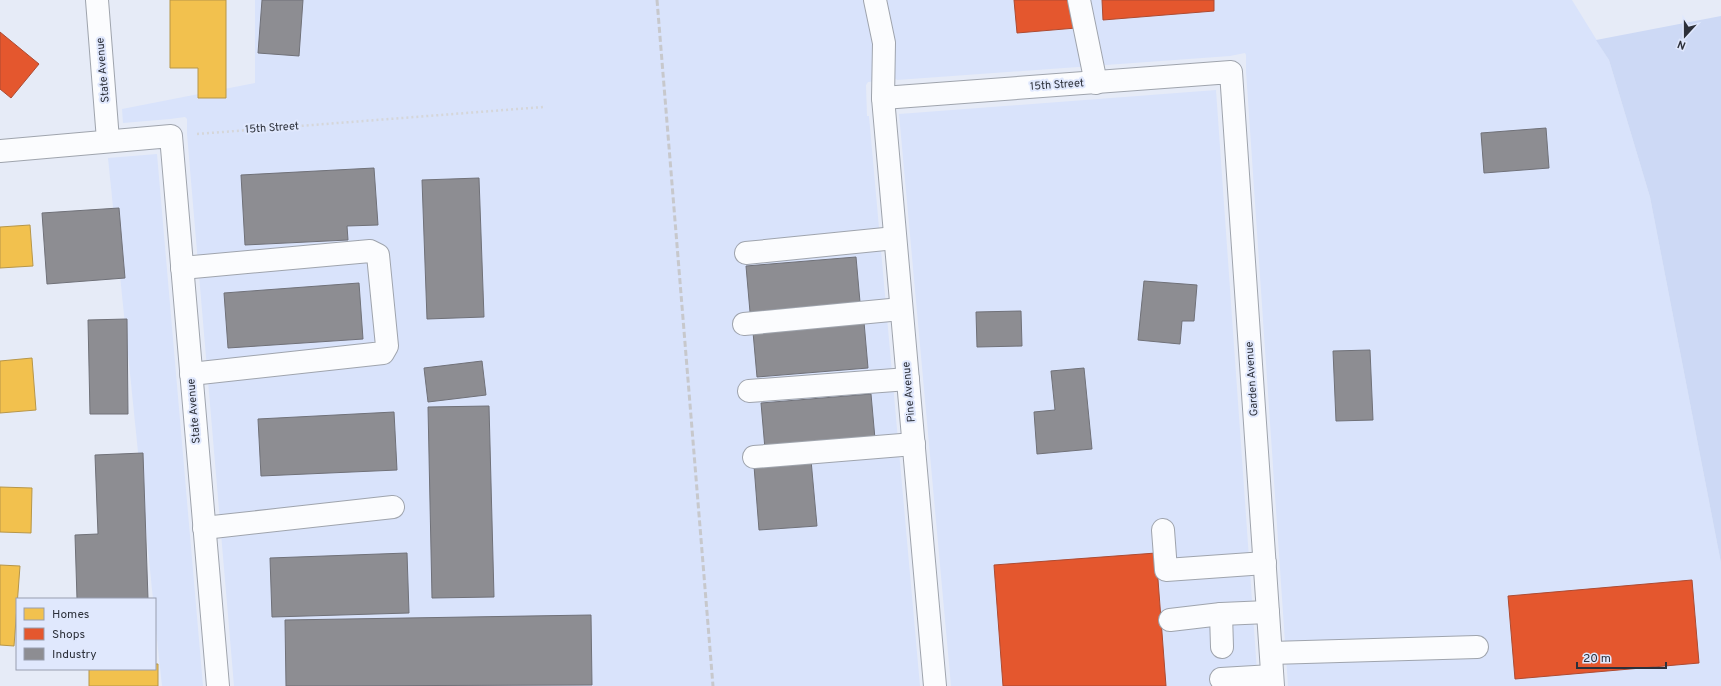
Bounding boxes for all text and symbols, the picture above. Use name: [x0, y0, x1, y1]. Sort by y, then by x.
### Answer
north arrow: [1665, 16, 1705, 56]
text: N: [1676, 36, 1688, 52]
street label: State Avenue: [93, 37, 113, 103]
street label: 15th Street: [1030, 76, 1084, 94]
street label: 15th Street: [245, 119, 299, 137]
street label: Garden Avenue: [1242, 341, 1262, 417]
street label: Pine Avenue: [899, 361, 919, 423]
street label: State Avenue: [184, 378, 204, 444]
legend: [16, 598, 156, 670]
text: Homes: [52, 607, 89, 623]
text: Shops: [52, 627, 85, 643]
scale bar: [1577, 644, 1666, 670]
text: Industry: [52, 647, 97, 663]
text: 20 m: [1583, 651, 1611, 667]

